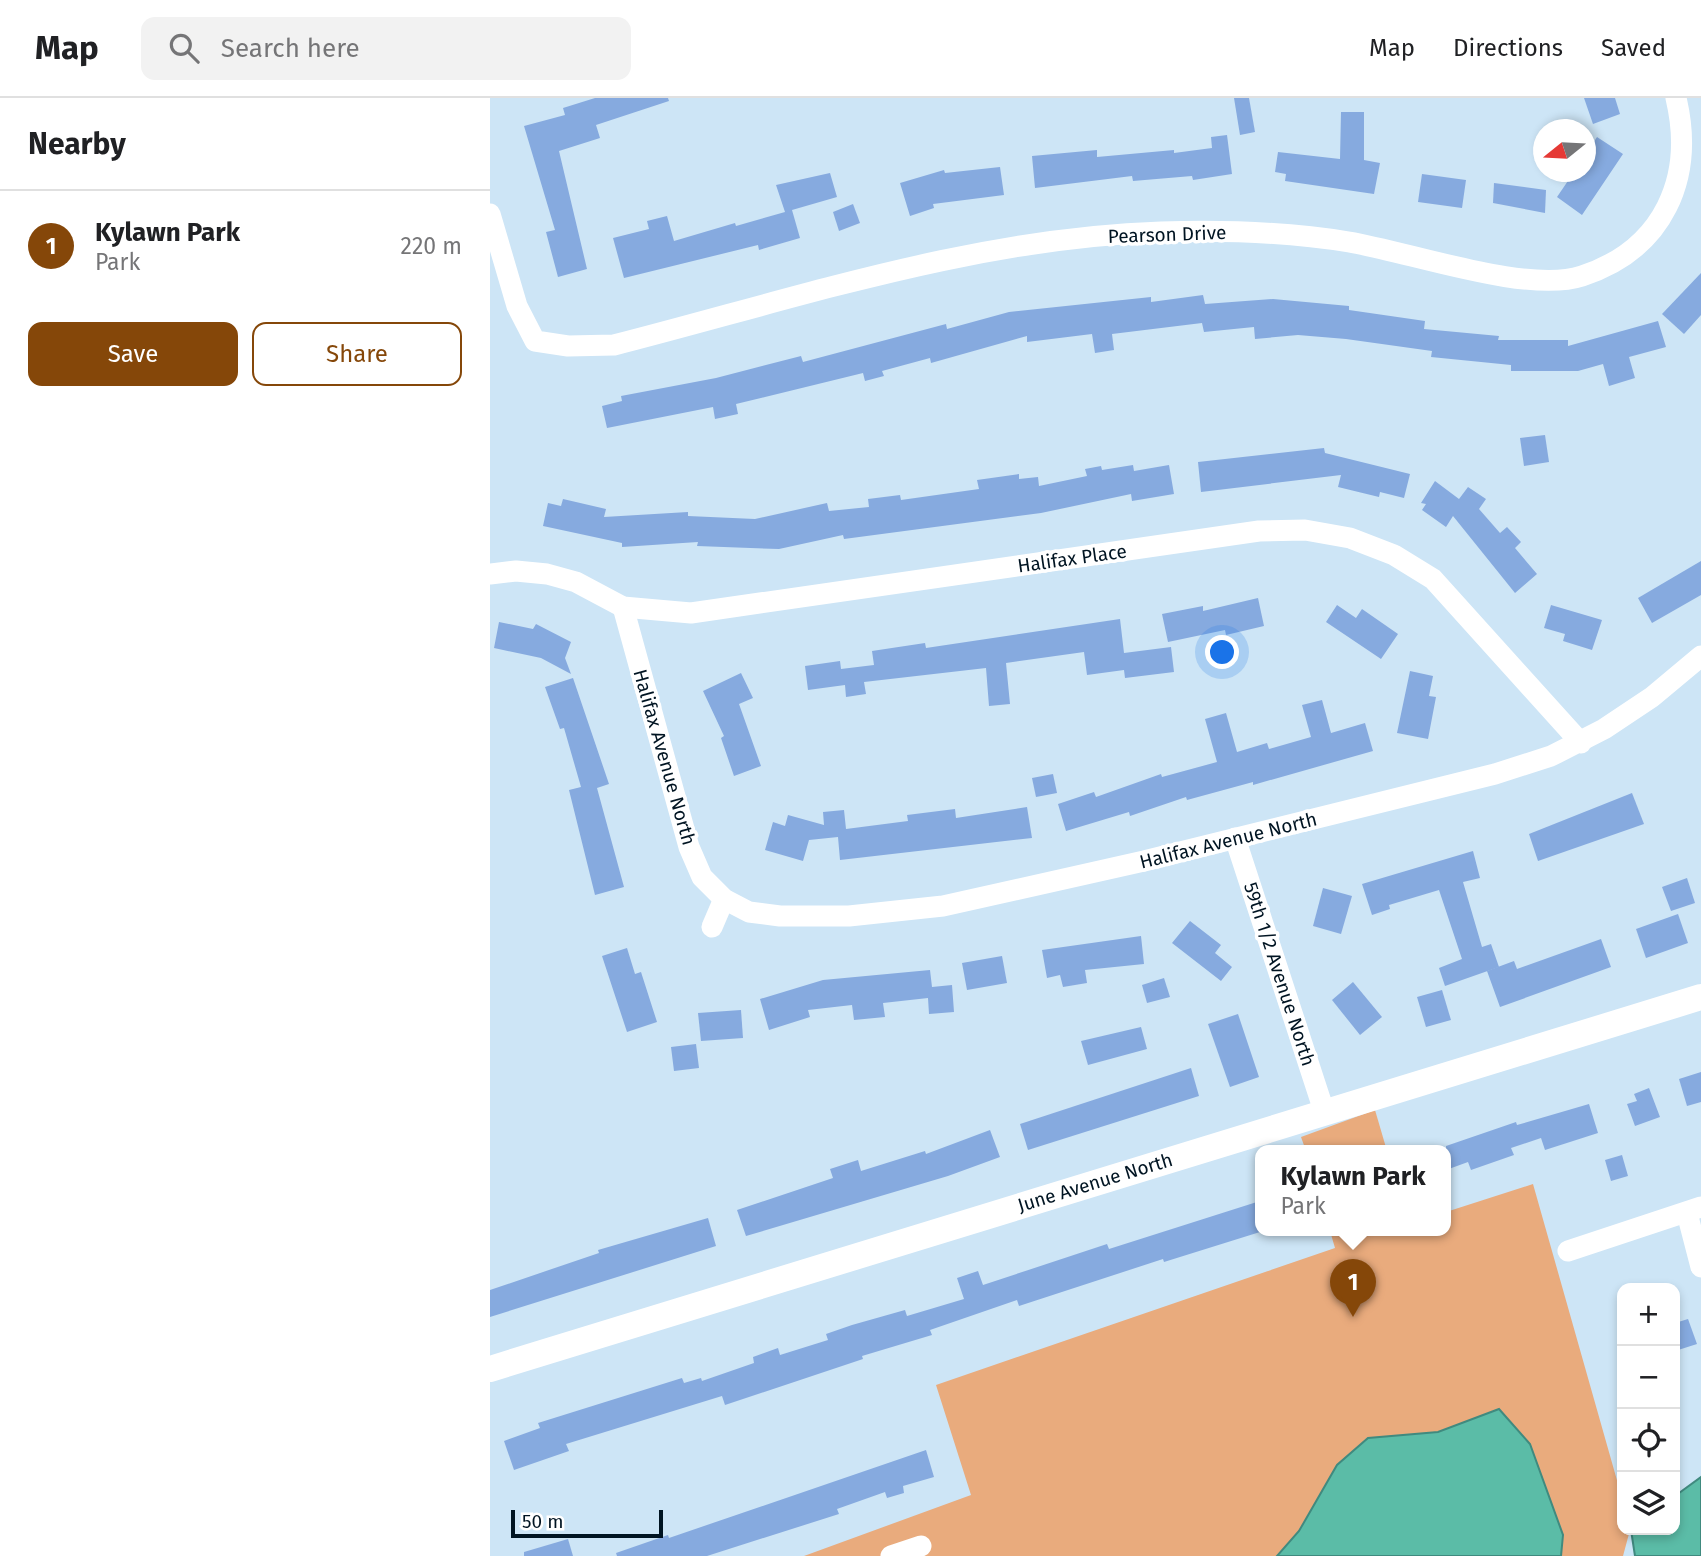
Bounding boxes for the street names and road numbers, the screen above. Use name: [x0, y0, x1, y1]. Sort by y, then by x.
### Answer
street label: Pearson Drive: [1107, 221, 1227, 248]
street label: Halifax Place: [1016, 539, 1128, 578]
street label: Halifax Avenue North: [628, 666, 701, 848]
street label: Halifax Avenue North: [1137, 807, 1319, 874]
street label: 59th 1/2 Avenue North: [1239, 880, 1320, 1069]
street label: June Avenue North: [1015, 1148, 1175, 1217]

